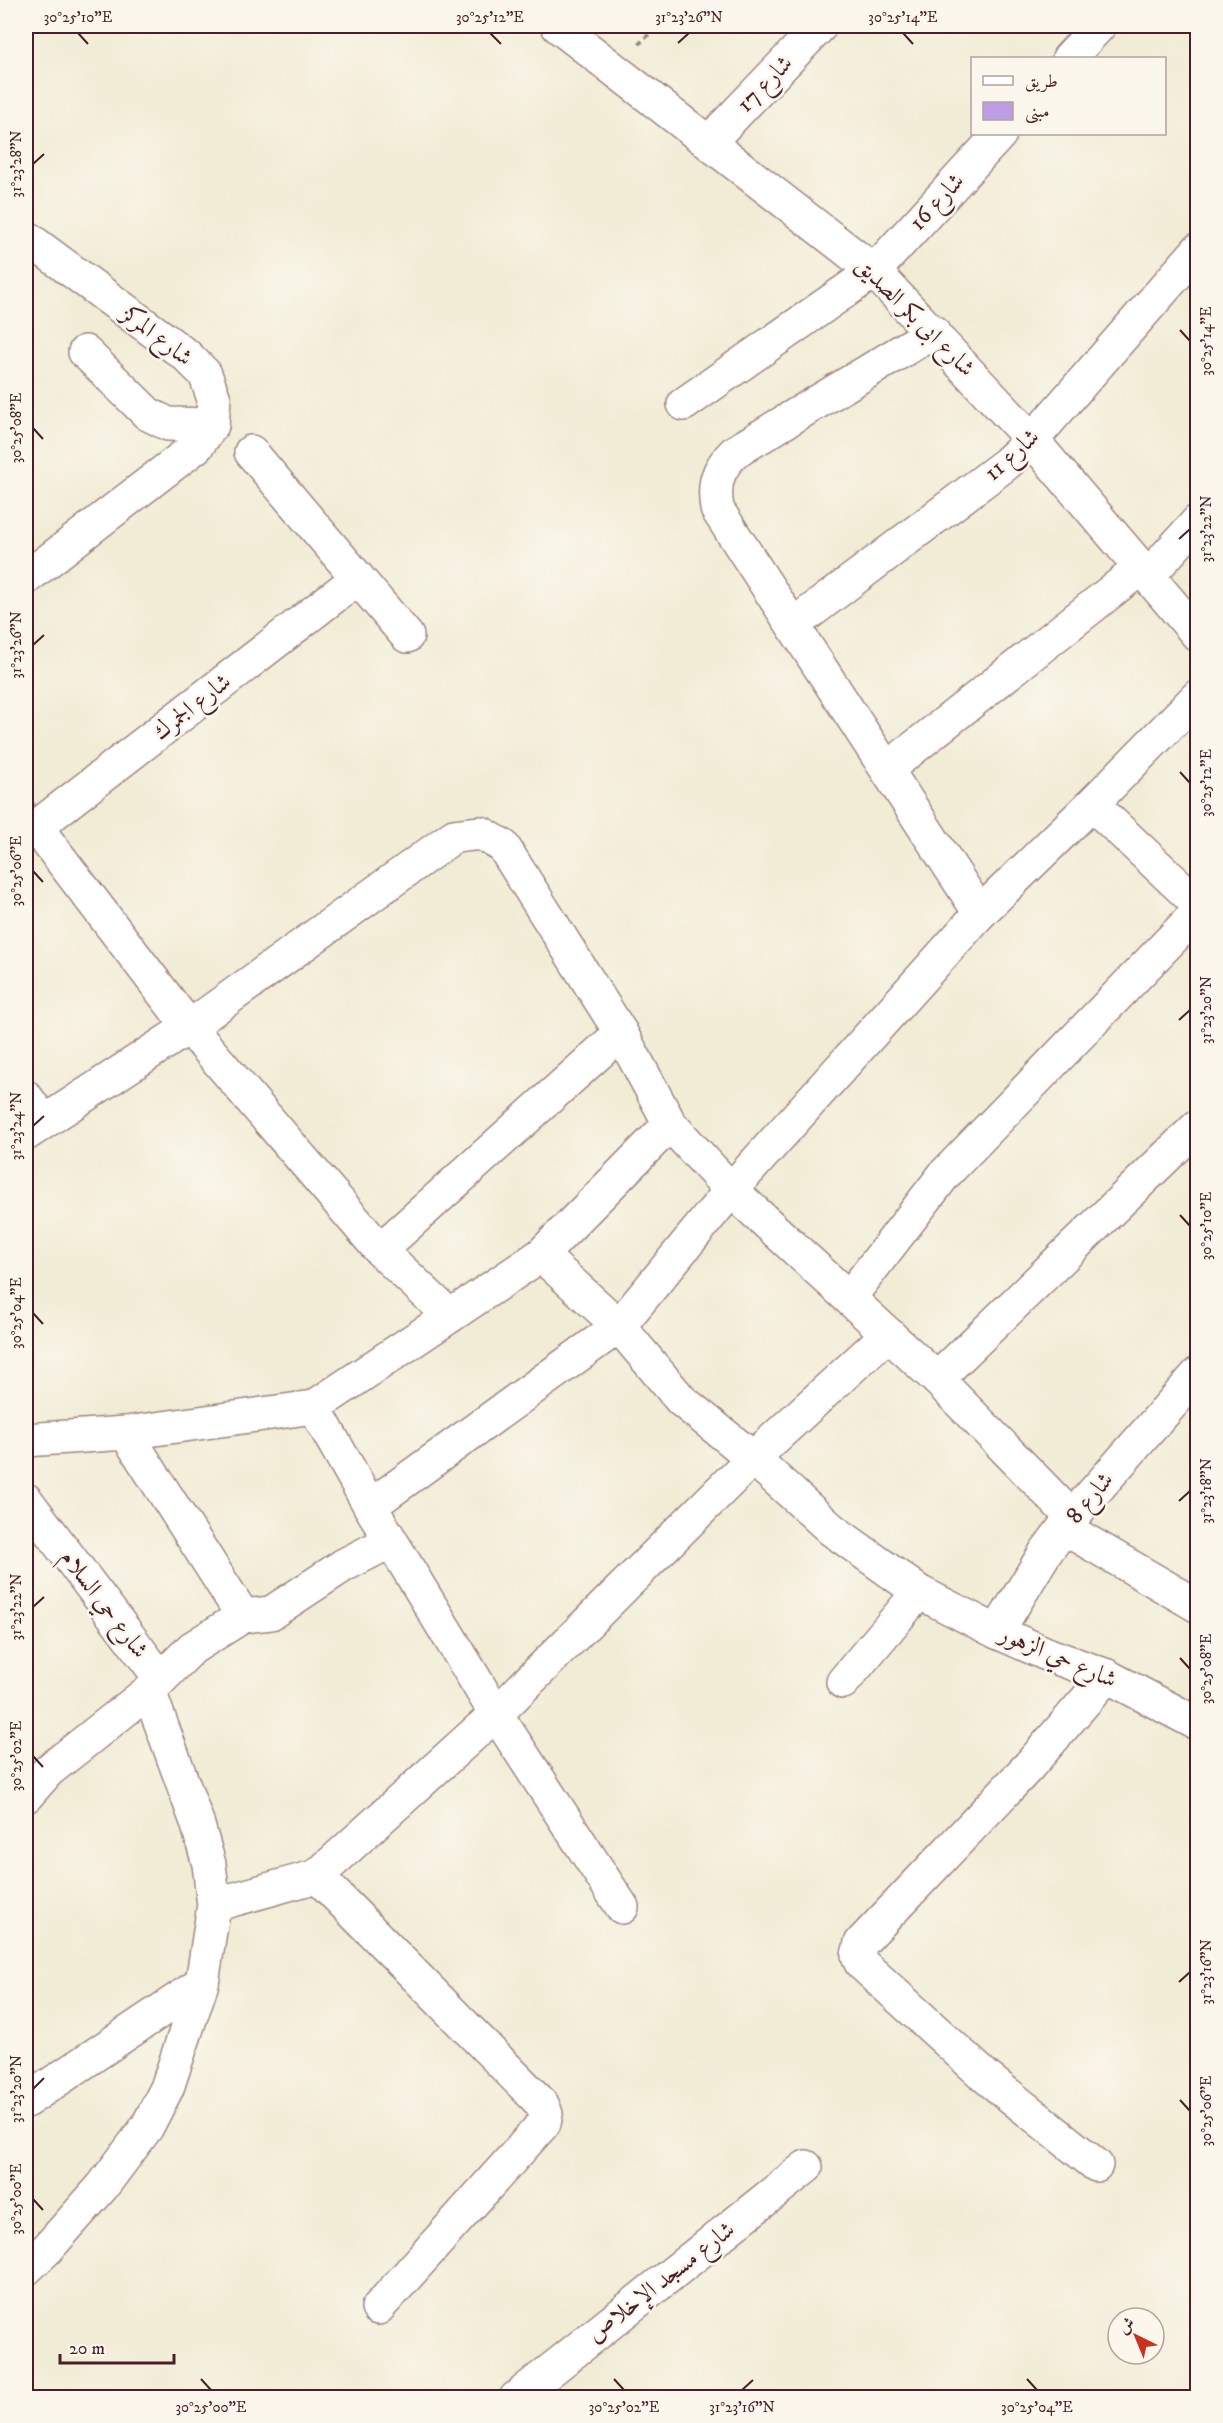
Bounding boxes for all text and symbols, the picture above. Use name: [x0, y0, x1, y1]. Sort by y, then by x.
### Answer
text: 30°25'10"E: [44, 8, 113, 27]
text: 30°25'12"E: [456, 8, 524, 27]
text: 31°23'26"N: [655, 8, 723, 27]
text: 30°25'14"E: [868, 8, 938, 27]
street label: شارع 17: [730, 49, 802, 122]
legend: [971, 57, 1166, 135]
text: طريق: [1025, 71, 1058, 93]
text: مبنى: [1025, 101, 1050, 124]
text: 31°23'28"N: [7, 130, 26, 198]
street label: شارع 16: [903, 167, 974, 240]
street label: شارع ابى بكر الصديق: [846, 251, 981, 386]
street label: شارع المركز: [111, 297, 199, 376]
text: 30°25'14"E: [1197, 306, 1216, 376]
text: 30°25'08"E: [7, 392, 26, 463]
street label: شارع 11: [978, 422, 1049, 491]
text: 31°23'22"N: [1197, 495, 1216, 563]
text: 31°23'26"N: [7, 611, 26, 679]
street label: شارع الجمرك: [147, 667, 240, 750]
text: 30°25'12"E: [1197, 749, 1216, 817]
text: 30°25'06"E: [7, 835, 26, 907]
text: 31°23'20"N: [1197, 976, 1216, 1044]
text: 31°23'24"N: [7, 1092, 26, 1160]
text: 30°25'10"E: [1197, 1191, 1216, 1260]
text: 30°25'04"E: [7, 1277, 26, 1349]
text: 31°23'18"N: [1197, 1458, 1216, 1524]
street label: شارع 8: [1060, 1466, 1123, 1533]
street label: شارع حي السلام: [49, 1544, 155, 1667]
text: 31°23'22"N: [7, 1573, 26, 1641]
street label: شارع حي الزهور: [992, 1618, 1121, 1699]
text: 30°25'08"E: [1197, 1633, 1216, 1704]
text: 30°25'02"E: [7, 1720, 26, 1791]
text: 31°23'16"N: [1197, 1939, 1216, 2005]
text: 31°23'20"N: [7, 2055, 26, 2123]
text: 30°25'06"E: [1197, 2075, 1216, 2147]
text: 30°25'00"E: [7, 2163, 26, 2235]
street label: شارع مسجد الإخلاص: [581, 2215, 744, 2352]
north arrow: [1106, 2306, 1166, 2366]
text: ش: [1114, 2313, 1139, 2338]
scale bar: [60, 2327, 174, 2365]
text: 20 m: [69, 2338, 105, 2360]
text: 30°25'00"E: [175, 2398, 247, 2417]
text: 30°25'02"E: [589, 2398, 660, 2417]
text: 31°23'16"N: [709, 2398, 775, 2417]
text: 30°25'04"E: [1001, 2398, 1073, 2417]

